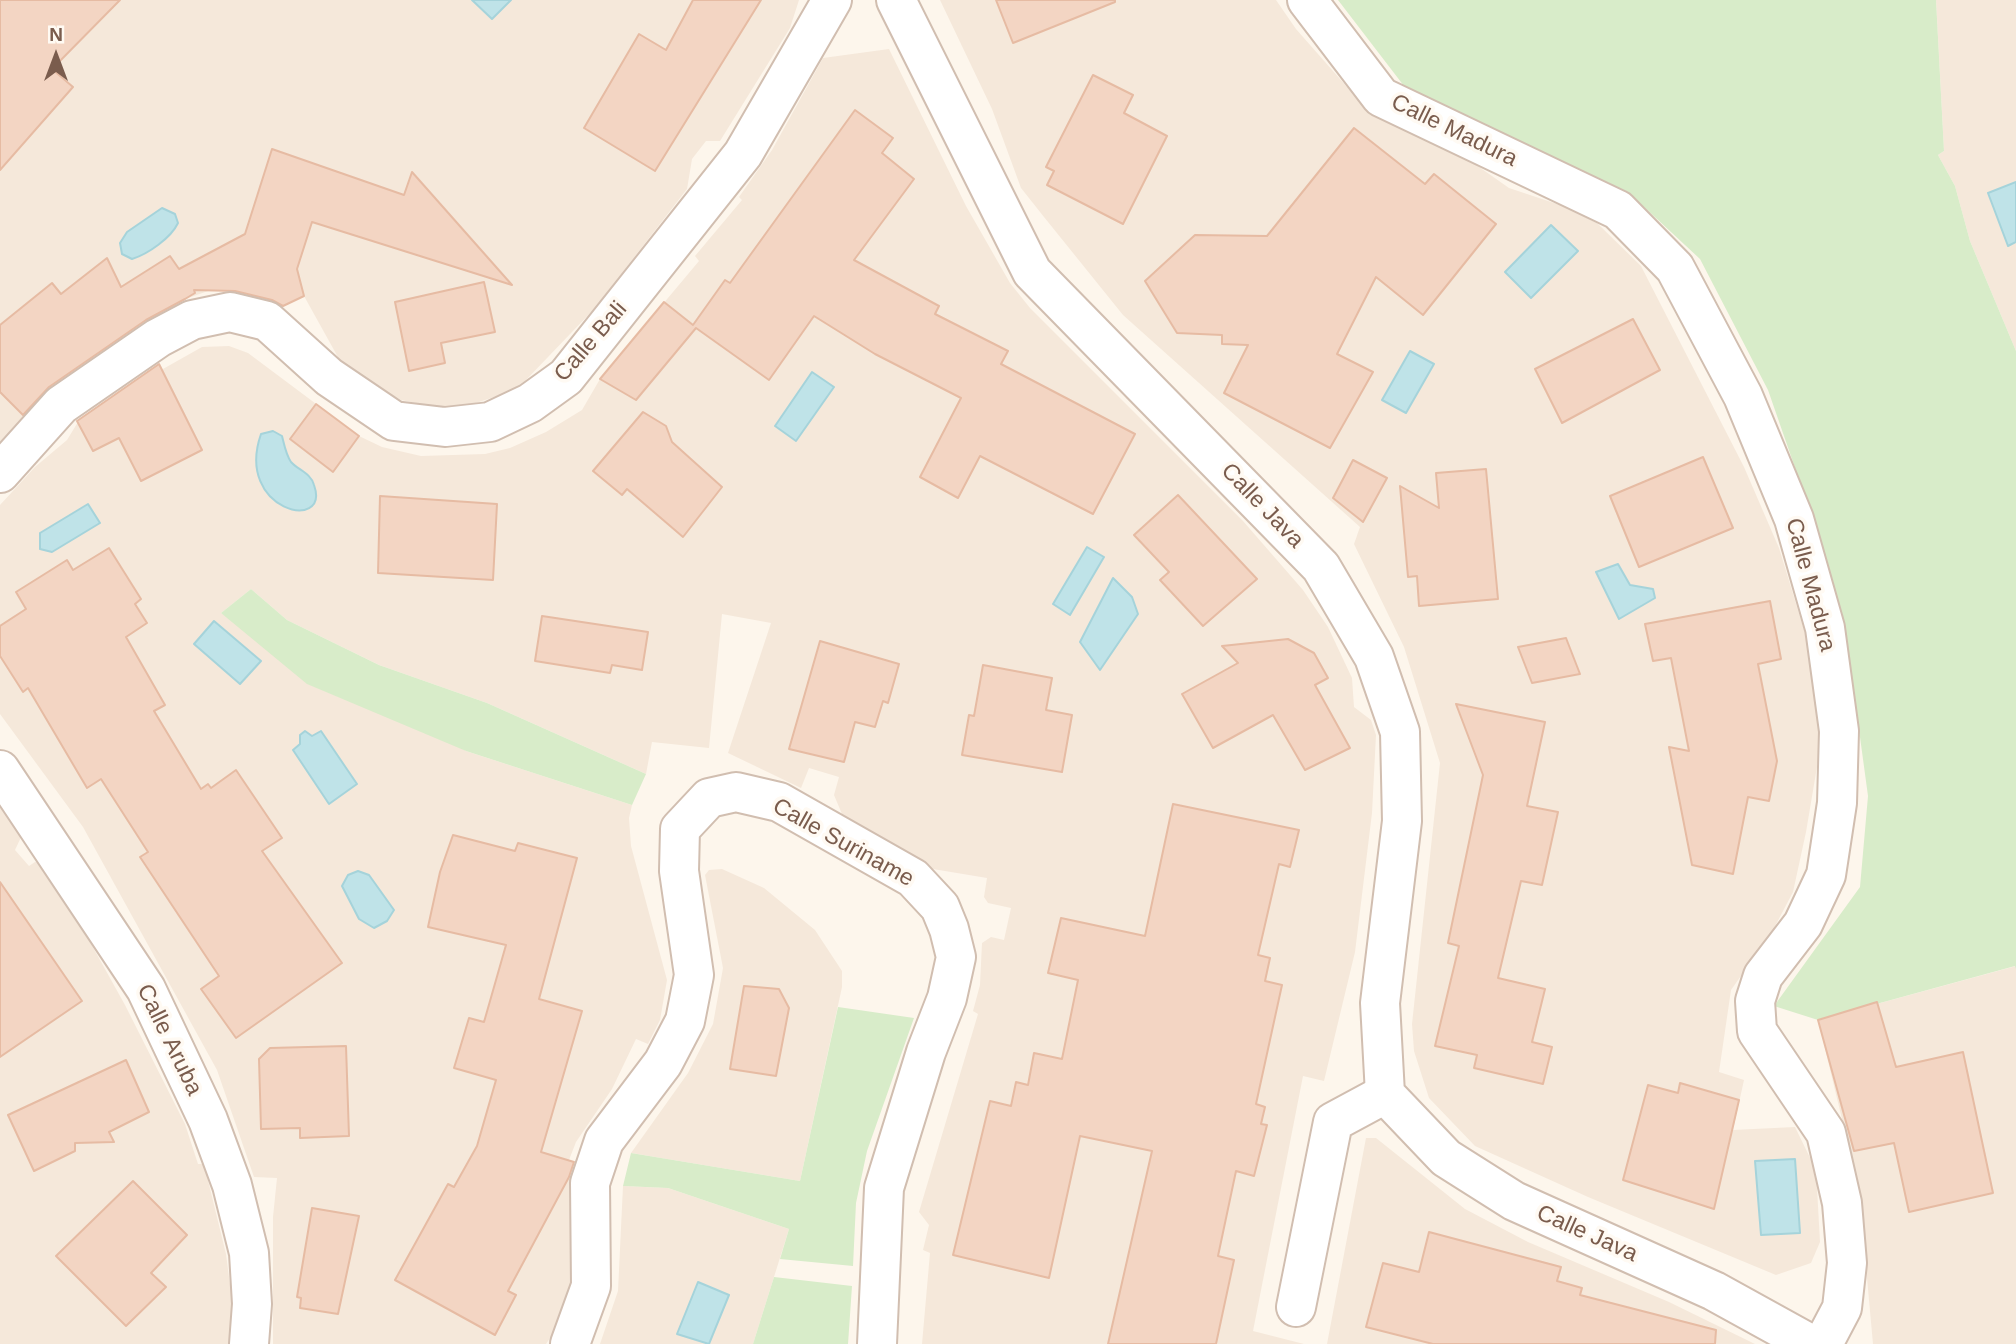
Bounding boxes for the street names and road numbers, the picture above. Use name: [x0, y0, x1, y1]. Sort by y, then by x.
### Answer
street label: Calle Madura: [1386, 89, 1522, 173]
street label: Calle Bali: [549, 296, 633, 388]
street label: Calle Java: [1215, 458, 1309, 554]
street label: Calle Madura: [1779, 515, 1841, 655]
street label: Calle Suriname: [768, 793, 918, 893]
street label: Calle Aruba: [130, 980, 208, 1100]
street label: Calle Java: [1532, 1200, 1642, 1268]

